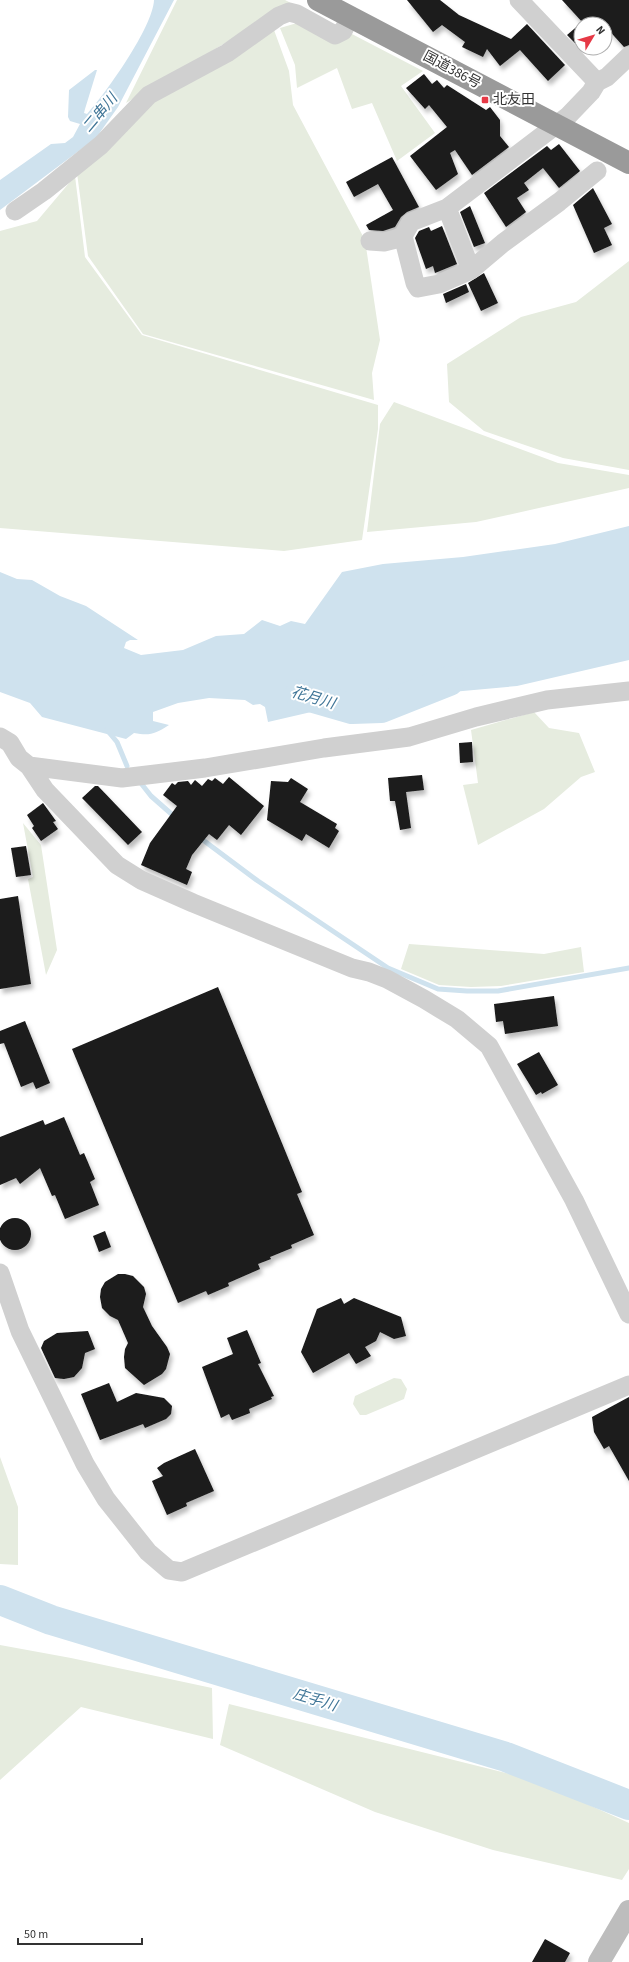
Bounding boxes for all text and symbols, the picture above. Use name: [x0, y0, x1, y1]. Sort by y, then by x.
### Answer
north arrow: [573, 16, 613, 56]
text: N: [592, 23, 609, 38]
street label: 国道386号: [420, 46, 484, 94]
water label: 二串川: [77, 87, 124, 137]
place label: 北友田: [493, 90, 535, 110]
marker: 北友田: [480, 95, 490, 105]
water label: 花月川: [288, 682, 339, 715]
water label: 庄手川: [290, 1683, 341, 1717]
scale bar: [18, 1920, 142, 1946]
text: 50 m: [24, 1926, 48, 1943]

